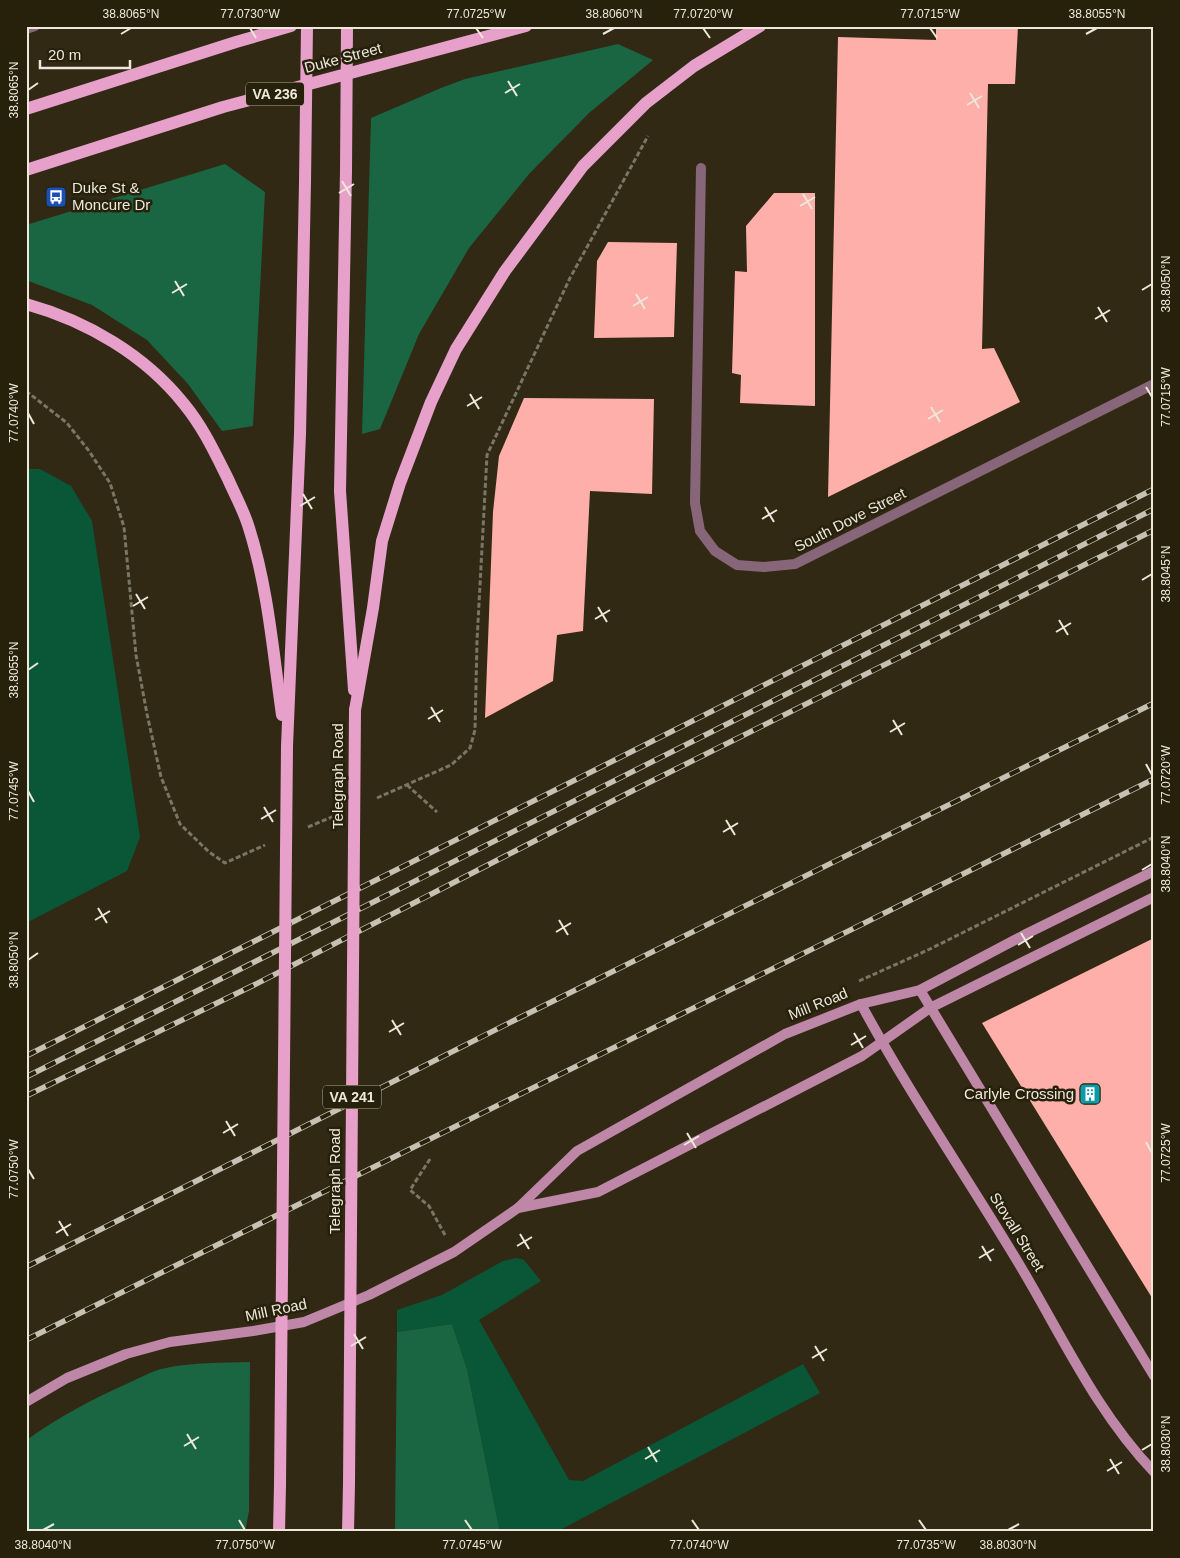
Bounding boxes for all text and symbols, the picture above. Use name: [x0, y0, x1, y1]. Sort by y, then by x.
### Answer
text: 38.8065°N: [103, 7, 159, 21]
text: 77.0730°W: [220, 7, 280, 21]
text: 77.0725°W: [446, 7, 506, 21]
text: 38.8060°N: [586, 7, 642, 21]
text: 77.0720°W: [673, 7, 733, 21]
text: 77.0715°W: [900, 7, 960, 21]
text: 38.8055°N: [1069, 7, 1125, 21]
scale bar: [40, 38, 130, 70]
street label: Duke Street: [302, 39, 384, 76]
text: 20 m: [48, 46, 81, 63]
text: 38.8065°N: [7, 62, 21, 118]
road number: VA 236: [246, 82, 304, 106]
place label: Duke St & Moncure Dr: [72, 179, 150, 213]
bus stop icon: Duke St & Moncure Dr: [44, 185, 68, 209]
text: 38.8050°N: [1159, 256, 1173, 312]
text: 77.0715°W: [1159, 367, 1173, 427]
text: 77.0740°W: [7, 383, 21, 443]
street label: South Dove Street: [791, 484, 909, 555]
text: 38.8045°N: [1159, 546, 1173, 602]
text: 38.8055°N: [7, 642, 21, 698]
street label: Telegraph Road: [329, 723, 346, 829]
text: 77.0720°W: [1159, 745, 1173, 805]
text: 77.0745°W: [7, 761, 21, 821]
text: 38.8040°N: [1159, 836, 1173, 892]
text: 38.8050°N: [7, 932, 21, 988]
street label: Mill Road: [786, 984, 850, 1023]
building icon: Carlyle Crossing: [1078, 1082, 1102, 1106]
place label: Carlyle Crossing: [964, 1085, 1074, 1102]
road number: VA 241: [323, 1086, 381, 1108]
text: 77.0725°W: [1159, 1123, 1173, 1183]
street label: Telegraph Road: [326, 1128, 343, 1234]
text: 77.0750°W: [7, 1139, 21, 1199]
street label: Stovall Street: [987, 1189, 1049, 1275]
street label: Mill Road: [244, 1295, 308, 1324]
text: 38.8030°N: [1159, 1416, 1173, 1472]
text: 38.8040°N: [15, 1538, 71, 1552]
text: 77.0750°W: [215, 1538, 275, 1552]
text: 77.0745°W: [442, 1538, 502, 1552]
text: 77.0740°W: [669, 1538, 729, 1552]
text: 77.0735°W: [896, 1538, 956, 1552]
text: 38.8030°N: [980, 1538, 1036, 1552]

